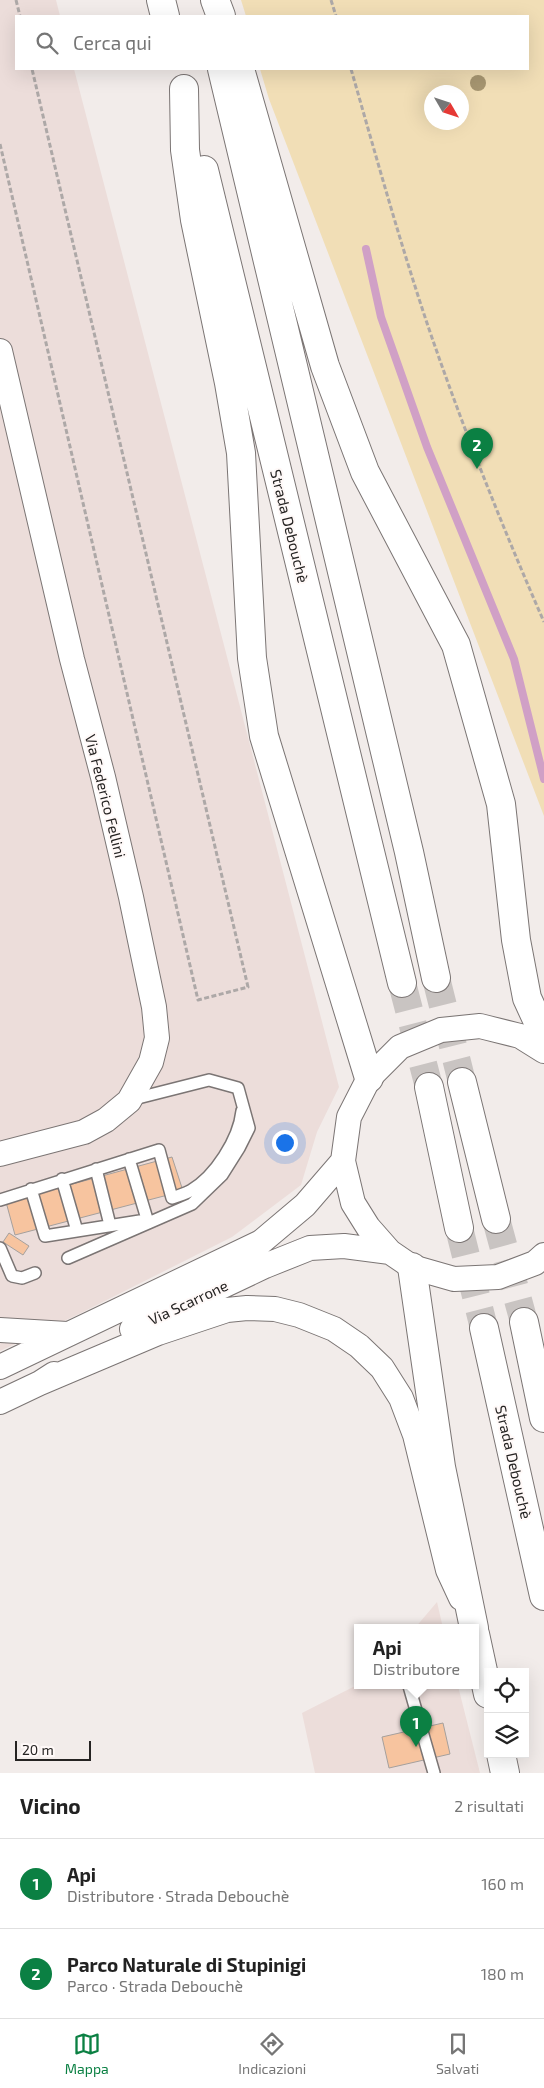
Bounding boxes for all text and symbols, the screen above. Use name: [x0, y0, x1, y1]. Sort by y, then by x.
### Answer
search box: [15, 15, 529, 70]
icon: search: [33, 29, 61, 57]
text: Cerca qui: [73, 31, 152, 54]
north arrow: [424, 85, 469, 130]
pin: 2: [461, 428, 493, 469]
street label: Strada Debouchè: [267, 467, 313, 585]
street label: Via Federico Fellini: [82, 732, 130, 860]
your location: [272, 1130, 298, 1156]
street label: Via Scarrone: [145, 1276, 231, 1328]
street label: Strada Debouchè: [492, 1403, 536, 1521]
popup: [354, 1624, 479, 1689]
text: Api: [373, 1636, 402, 1659]
text: Distributore: [373, 1659, 460, 1678]
map controls: [484, 1668, 529, 1758]
button: locate: [484, 1668, 529, 1713]
pin: 1: [400, 1706, 432, 1747]
button: layers: [484, 1713, 529, 1758]
scale bar: [15, 1738, 91, 1761]
text: 20 m: [22, 1741, 54, 1758]
text: Vicino: [20, 1793, 81, 1818]
text: 2 risultati: [454, 1796, 524, 1815]
text: Api: [67, 1863, 96, 1886]
text: 1: [33, 1874, 39, 1893]
text: 160 m: [481, 1874, 524, 1893]
text: Distributore · Strada Debouchè: [67, 1886, 289, 1905]
text: Parco Naturale di Stupinigi: [67, 1953, 306, 1976]
text: 2: [31, 1964, 41, 1983]
text: 180 m: [481, 1964, 524, 1983]
text: Parco · Strada Debouchè: [67, 1976, 243, 1995]
tab: Mappa: [65, 2030, 109, 2077]
tab: Indicazioni: [238, 2030, 306, 2077]
tab: Salvati: [436, 2030, 479, 2077]

